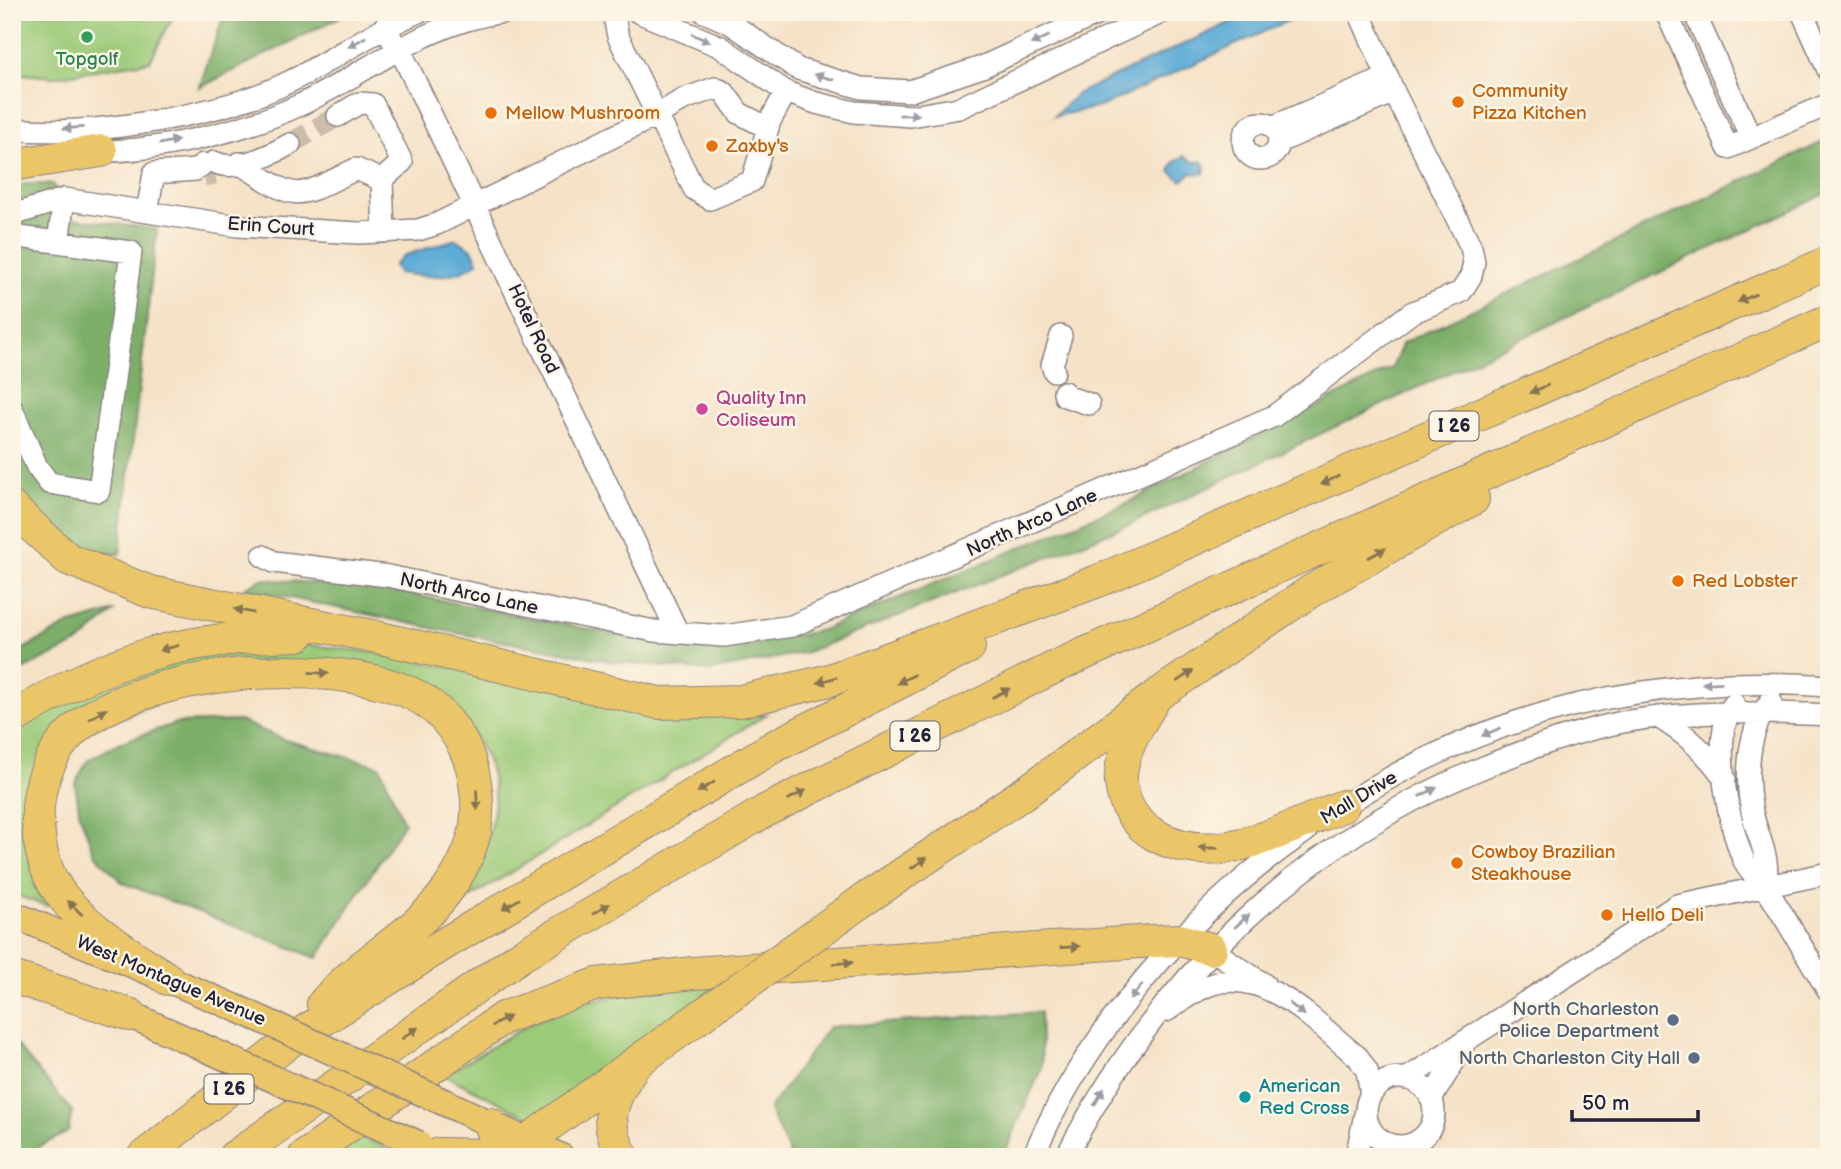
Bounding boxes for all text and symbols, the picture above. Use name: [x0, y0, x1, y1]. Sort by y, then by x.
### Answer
marker: Topgolf: [79, 29, 95, 45]
one-way arrow: [691, 33, 712, 44]
one-way arrow: [1030, 34, 1050, 46]
one-way arrow: [348, 36, 367, 48]
place label: Topgolf: [55, 48, 119, 71]
one-way arrow: [813, 71, 835, 82]
place label: Community Pizza Kitchen: [1472, 80, 1587, 125]
marker: Community Pizza Kitchen: [1450, 94, 1466, 110]
place label: Mellow Mushroom: [505, 102, 660, 125]
marker: Mellow Mushroom: [483, 105, 499, 121]
one-way arrow: [899, 109, 921, 120]
one-way arrow: [62, 123, 84, 134]
place label: Zaxby's: [725, 135, 789, 158]
one-way arrow: [158, 137, 180, 148]
marker: Zaxby's: [704, 138, 720, 154]
street label: Erin Court: [227, 212, 315, 242]
street label: Hotel Road: [502, 281, 564, 377]
one-way arrow: [1737, 292, 1757, 304]
one-way arrow: [1528, 384, 1549, 395]
place label: Quality Inn Coliseum: [716, 387, 806, 432]
marker: Quality Inn Coliseum: [694, 401, 710, 417]
road number: I 26: [1430, 412, 1478, 440]
one-way arrow: [1320, 474, 1340, 486]
street label: North Arco Lane: [963, 484, 1101, 562]
one-way arrow: [1367, 547, 1386, 560]
street label: North Arco Lane: [398, 568, 540, 620]
place label: Red Lobster: [1692, 570, 1799, 593]
marker: Red Lobster: [1670, 573, 1686, 589]
one-way arrow: [233, 606, 255, 617]
one-way arrow: [158, 643, 180, 654]
one-way arrow: [308, 668, 330, 679]
one-way arrow: [1176, 669, 1194, 683]
one-way arrow: [896, 673, 916, 684]
one-way arrow: [816, 676, 837, 686]
one-way arrow: [1700, 677, 1722, 688]
one-way arrow: [991, 688, 1011, 699]
one-way arrow: [88, 709, 108, 721]
road number: I 26: [890, 722, 940, 750]
one-way arrow: [1480, 727, 1501, 738]
street label: Mall Drive: [1316, 766, 1402, 830]
one-way arrow: [697, 781, 716, 793]
one-way arrow: [1418, 786, 1438, 798]
one-way arrow: [471, 789, 482, 811]
one-way arrow: [787, 789, 807, 800]
place label: Cowboy Brazilian Steakhouse: [1471, 841, 1616, 886]
one-way arrow: [1197, 842, 1219, 854]
marker: Cowboy Brazilian Steakhouse: [1449, 855, 1465, 871]
one-way arrow: [910, 856, 928, 870]
one-way arrow: [502, 898, 521, 910]
one-way arrow: [67, 901, 84, 917]
one-way arrow: [591, 902, 610, 915]
place label: Hello Deli: [1621, 904, 1704, 927]
marker: Hello Deli: [1599, 907, 1615, 923]
one-way arrow: [1233, 913, 1251, 929]
street label: West Montague Avenue: [73, 931, 269, 1031]
one-way arrow: [1059, 941, 1081, 952]
one-way arrow: [832, 957, 854, 968]
one-way arrow: [1129, 984, 1144, 1001]
place label: North Charleston Police Department: [1499, 998, 1659, 1043]
one-way arrow: [1288, 1001, 1306, 1016]
marker: North Charleston Police Department: [1665, 1012, 1681, 1028]
one-way arrow: [491, 1015, 511, 1027]
one-way arrow: [401, 1026, 419, 1040]
place label: North Charleston City Hall: [1459, 1047, 1680, 1070]
marker: North Charleston City Hall: [1686, 1050, 1702, 1066]
road number: I 26: [204, 1074, 254, 1104]
place label: American Red Cross: [1259, 1075, 1349, 1120]
scale bar: [1572, 1078, 1698, 1122]
one-way arrow: [1093, 1087, 1105, 1106]
marker: American Red Cross: [1237, 1089, 1253, 1105]
text: 50 m: [1582, 1091, 1629, 1116]

